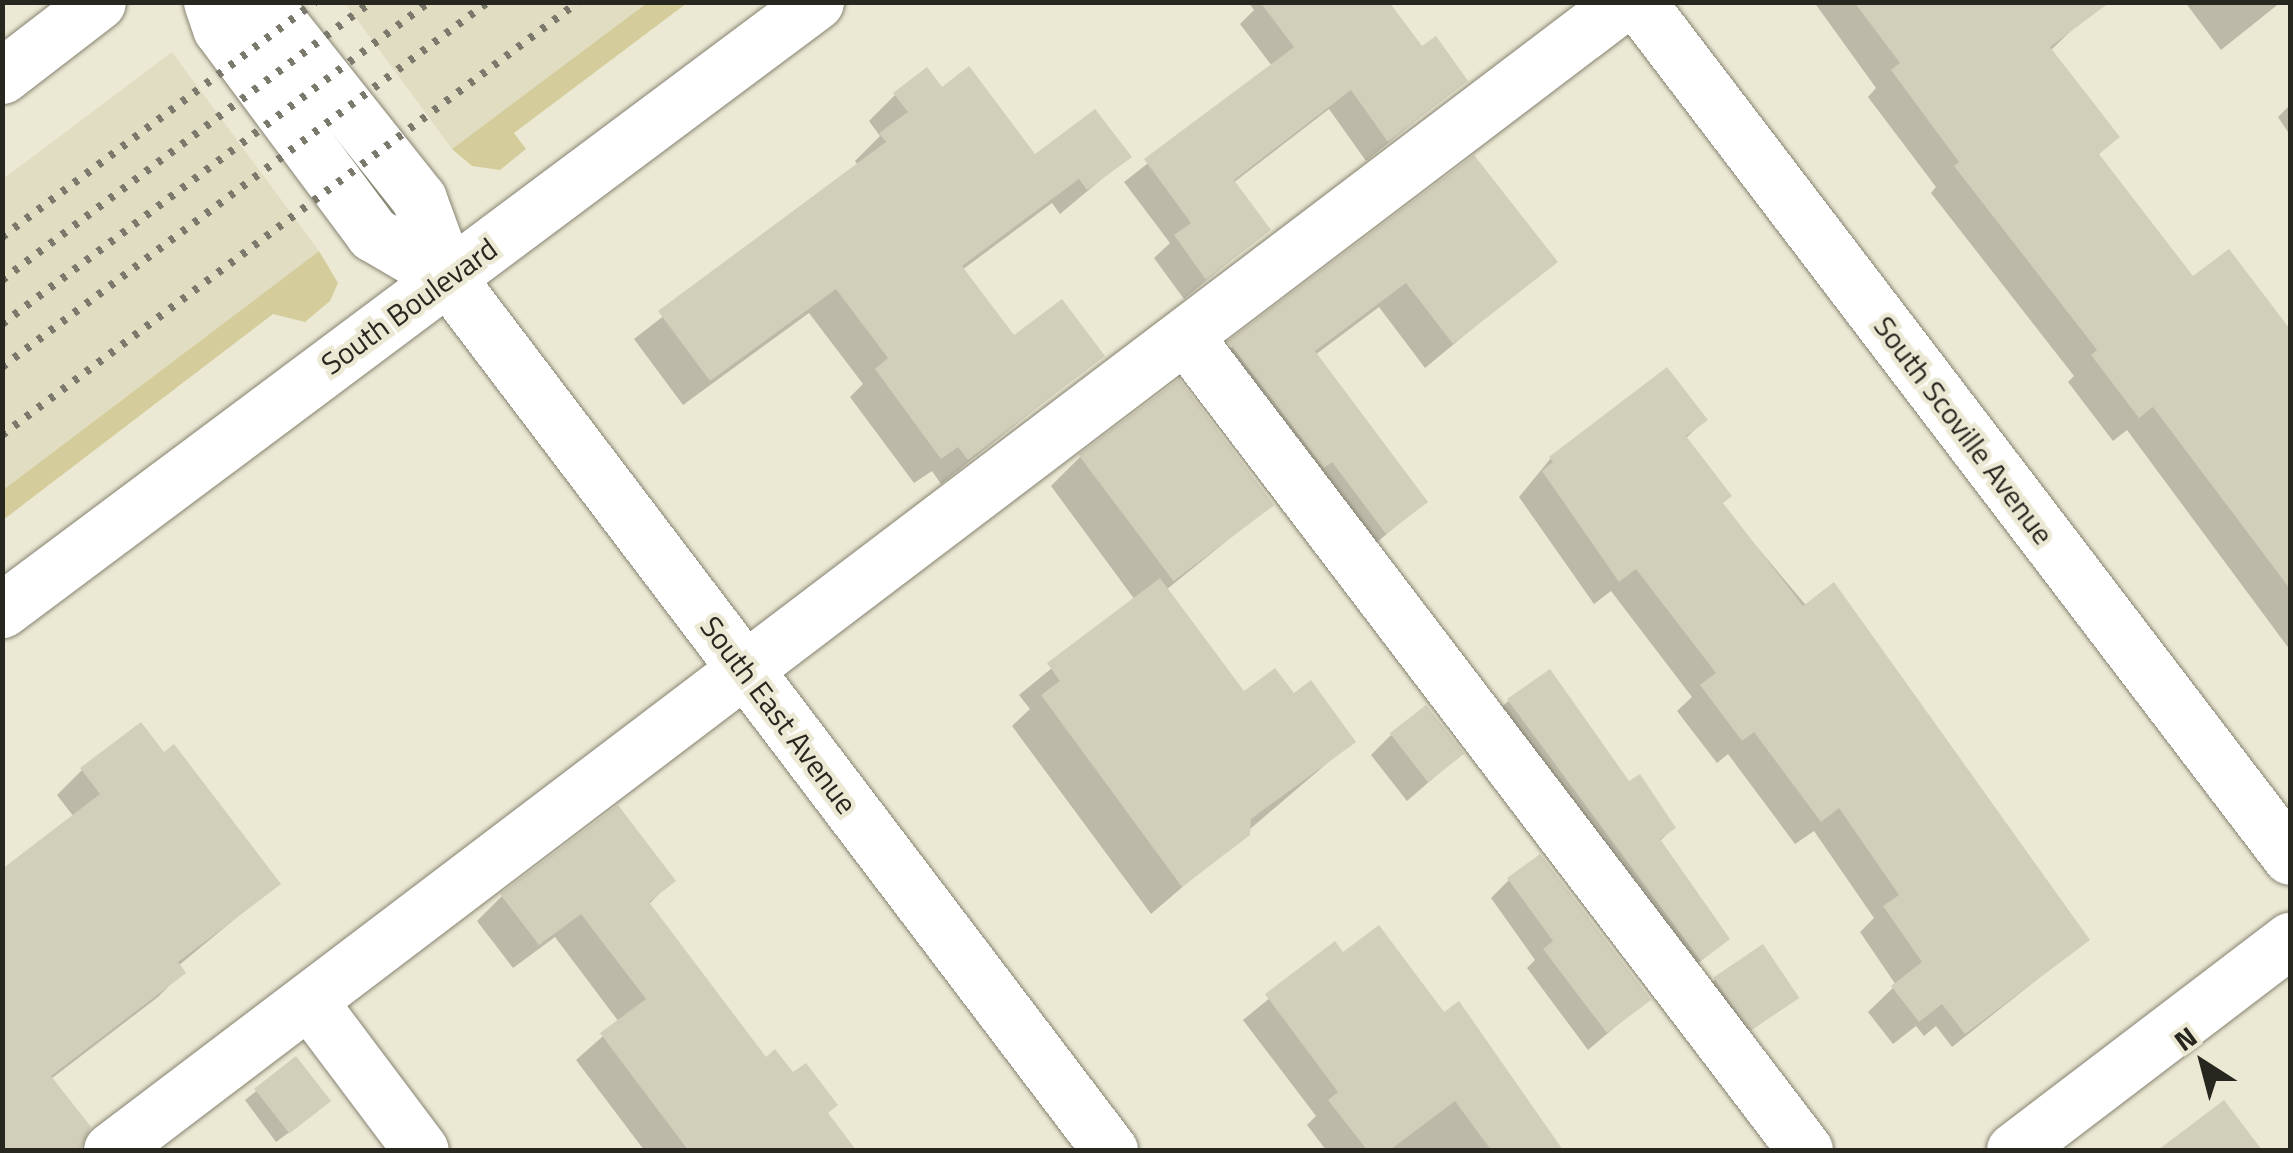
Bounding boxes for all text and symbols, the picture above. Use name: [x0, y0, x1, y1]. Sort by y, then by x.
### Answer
street label: South Boulevard: [314, 230, 504, 382]
street label: South Scoville Avenue: [1866, 309, 2062, 551]
street label: South East Avenue: [693, 609, 865, 821]
north arrow: [2153, 1013, 2253, 1113]
text: N: [2165, 1015, 2206, 1061]

